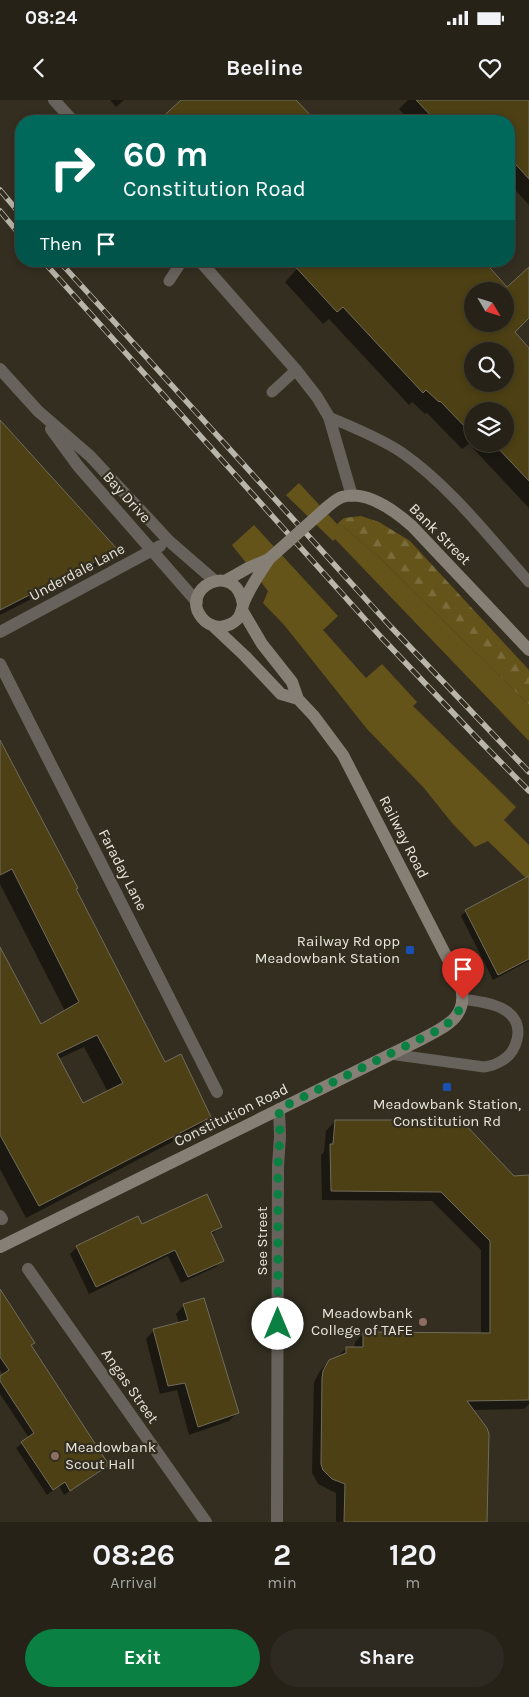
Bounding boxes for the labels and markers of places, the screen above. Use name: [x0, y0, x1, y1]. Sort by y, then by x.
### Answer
place label: Railway Rd opp Meadowbank Station: [255, 932, 400, 967]
marker: Railway Rd opp Meadowbank Station: [404, 944, 416, 956]
pin: [442, 948, 484, 999]
marker: Meadowbank Station, Constitution Rd: [441, 1081, 453, 1093]
place label: Meadowbank Station, Constitution Rd: [373, 1095, 521, 1130]
place label: Meadowbank College of TAFE: [311, 1304, 413, 1339]
marker: Meadowbank College of TAFE: [417, 1316, 429, 1328]
place label: Meadowbank Scout Hall: [65, 1438, 156, 1473]
marker: Meadowbank Scout Hall: [49, 1450, 61, 1462]

